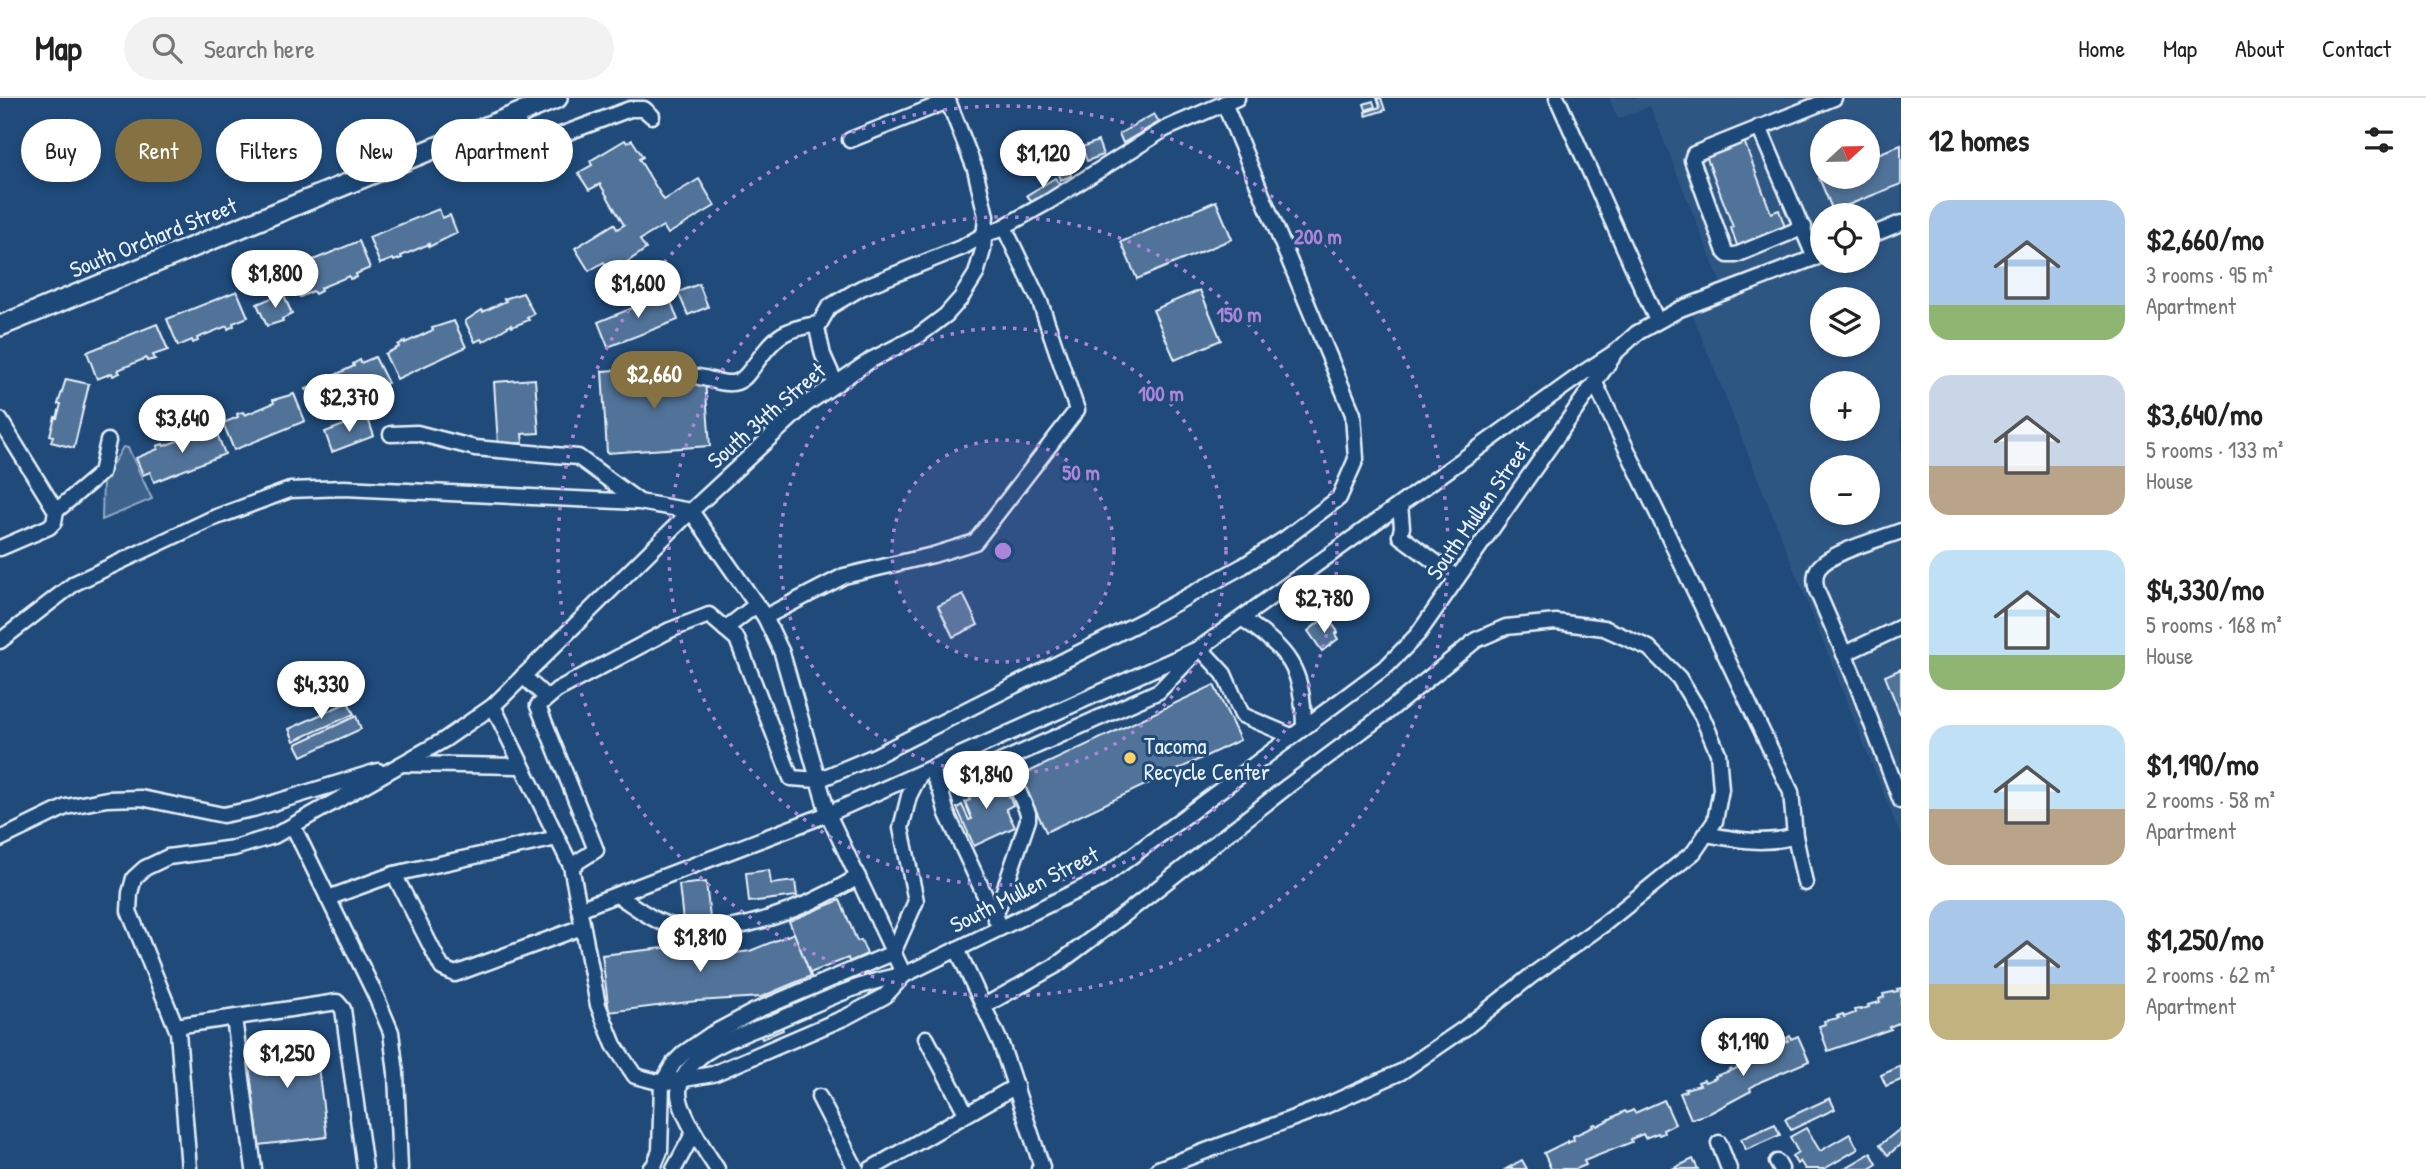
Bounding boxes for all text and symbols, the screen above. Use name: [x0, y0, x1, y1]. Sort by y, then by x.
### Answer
search box: [124, 17, 614, 80]
text: Map: [35, 26, 82, 70]
icon: search: [148, 29, 186, 67]
text: Search here: [204, 31, 315, 66]
text: Home: [2078, 32, 2125, 64]
text: Map: [2163, 32, 2197, 64]
text: About: [2235, 32, 2284, 64]
text: Contact: [2322, 32, 2391, 64]
chip: Buy: [21, 119, 101, 182]
chip: Rent: [115, 119, 202, 182]
chip: Filters: [216, 119, 322, 182]
chip: New: [336, 119, 417, 182]
chip: Apartment: [431, 119, 573, 182]
north arrow: [1810, 119, 1880, 189]
map controls: [1810, 119, 1880, 525]
text: 12 homes: [1929, 120, 2029, 160]
icon: filters: [2360, 121, 2398, 159]
pin: $1,120: [986, 130, 1100, 190]
text: $1,120: [1016, 137, 1070, 168]
street label: South Orchard Street: [65, 189, 242, 285]
button: locate: [1810, 203, 1880, 273]
text: $2,660/mo: [2146, 219, 2264, 259]
text: 200 m: [1294, 222, 1342, 251]
icon: home: [1985, 228, 2069, 312]
pin: $1,800: [218, 250, 332, 310]
text: $1,800: [247, 257, 303, 288]
text: 3 rooms · 95 m²: [2146, 259, 2273, 290]
pin: $1,600: [581, 260, 695, 320]
text: $1,600: [611, 267, 665, 298]
button: layers: [1810, 287, 1880, 357]
text: Apartment: [2146, 290, 2236, 321]
text: 150 m: [1216, 300, 1262, 329]
pin: $2,660: [597, 352, 711, 411]
street label: South 34th Street: [700, 354, 833, 475]
text: $2,660: [626, 358, 682, 389]
button: +: [1810, 371, 1880, 441]
pin: $2,370: [292, 374, 406, 434]
text: 100 m: [1138, 379, 1184, 408]
text: $2,370: [319, 381, 379, 412]
text: $3,640/mo: [2146, 394, 2263, 434]
pin: $3,640: [125, 396, 239, 455]
text: $3,640: [155, 402, 209, 433]
icon: home: [1985, 403, 2069, 487]
street label: South Mullen Street: [1419, 433, 1538, 586]
text: 5 rooms · 133 m²: [2146, 434, 2283, 465]
button: −: [1810, 455, 1880, 525]
text: 50 m: [1062, 458, 1100, 487]
text: House: [2146, 465, 2193, 496]
centre of rings: [991, 539, 1015, 563]
text: $4,330/mo: [2146, 569, 2264, 609]
pin: $2,780: [1267, 575, 1381, 635]
icon: home: [1985, 578, 2069, 662]
text: $2,780: [1295, 582, 1353, 613]
text: 5 rooms · 168 m²: [2146, 609, 2282, 640]
text: House: [2146, 640, 2193, 671]
pin: $4,330: [264, 662, 378, 721]
text: $4,330: [293, 668, 349, 699]
place label: Tacoma Recycle Center: [1144, 730, 1270, 787]
text: $1,190/mo: [2146, 744, 2259, 784]
marker: Tacoma Recycle Center: [1122, 750, 1138, 766]
pin: $1,840: [929, 752, 1043, 811]
icon: home: [1985, 753, 2069, 837]
text: $1,840: [959, 758, 1013, 789]
text: 2 rooms · 58 m²: [2146, 784, 2275, 815]
text: Apartment: [2146, 815, 2236, 846]
street label: South Mullen Street: [944, 838, 1105, 940]
pin: $1,810: [643, 914, 757, 974]
text: $1,250/mo: [2146, 919, 2264, 959]
text: $1,810: [673, 921, 727, 952]
icon: home: [1985, 928, 2069, 1012]
text: 2 rooms · 62 m²: [2146, 959, 2275, 990]
text: Apartment: [2146, 990, 2236, 1021]
pin: $1,190: [1686, 1018, 1800, 1078]
text: $1,190: [1717, 1025, 1769, 1056]
pin: $1,250: [230, 1030, 344, 1090]
text: $1,250: [259, 1037, 315, 1068]

